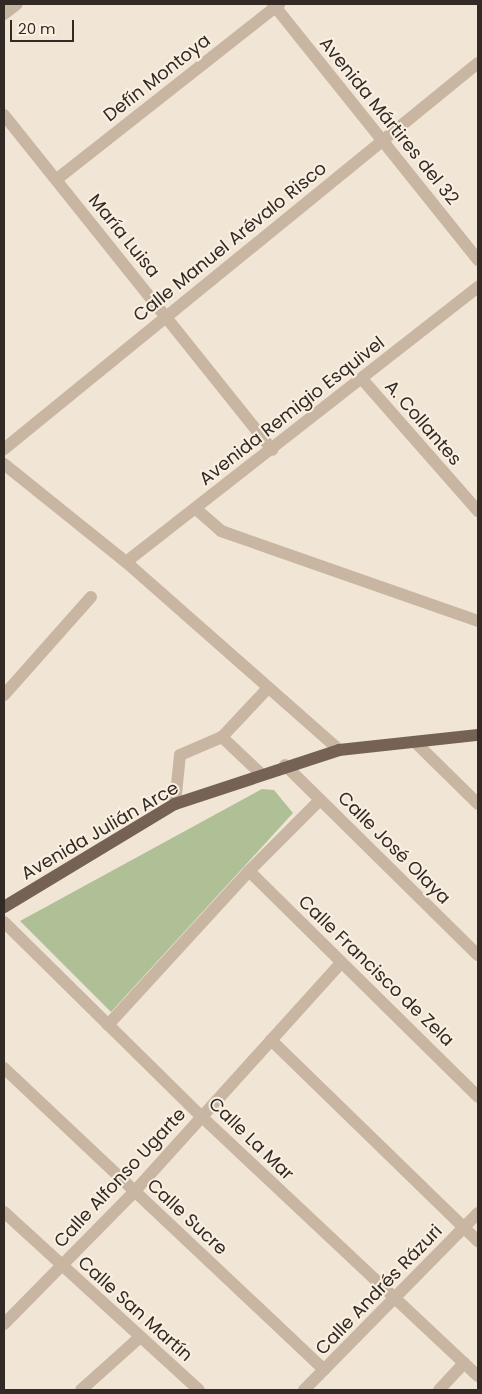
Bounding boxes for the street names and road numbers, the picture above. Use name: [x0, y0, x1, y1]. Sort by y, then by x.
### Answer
street label: Defín Montoya: [99, 30, 215, 126]
street label: Avenida Mártires del 32: [315, 33, 463, 209]
street label: Calle Manuel Arévalo Risco: [129, 157, 331, 327]
street label: María Luisa: [84, 190, 164, 282]
street label: Avenida Remigio Esquivel: [195, 332, 389, 490]
street label: A. Collantes: [380, 376, 466, 470]
street label: Avenida Julián Arce: [18, 777, 182, 885]
street label: Calle José Olaya: [333, 787, 455, 909]
street label: Calle Francisco de Zela: [294, 891, 458, 1051]
street label: Calle La Mar: [204, 1093, 298, 1185]
street label: Calle Alfonso Ugarte: [50, 1104, 190, 1252]
street label: Calle Sucre: [142, 1174, 232, 1260]
street label: Calle Andrés Rázuri: [311, 1220, 447, 1360]
street label: Calle San Martín: [73, 1252, 197, 1366]

